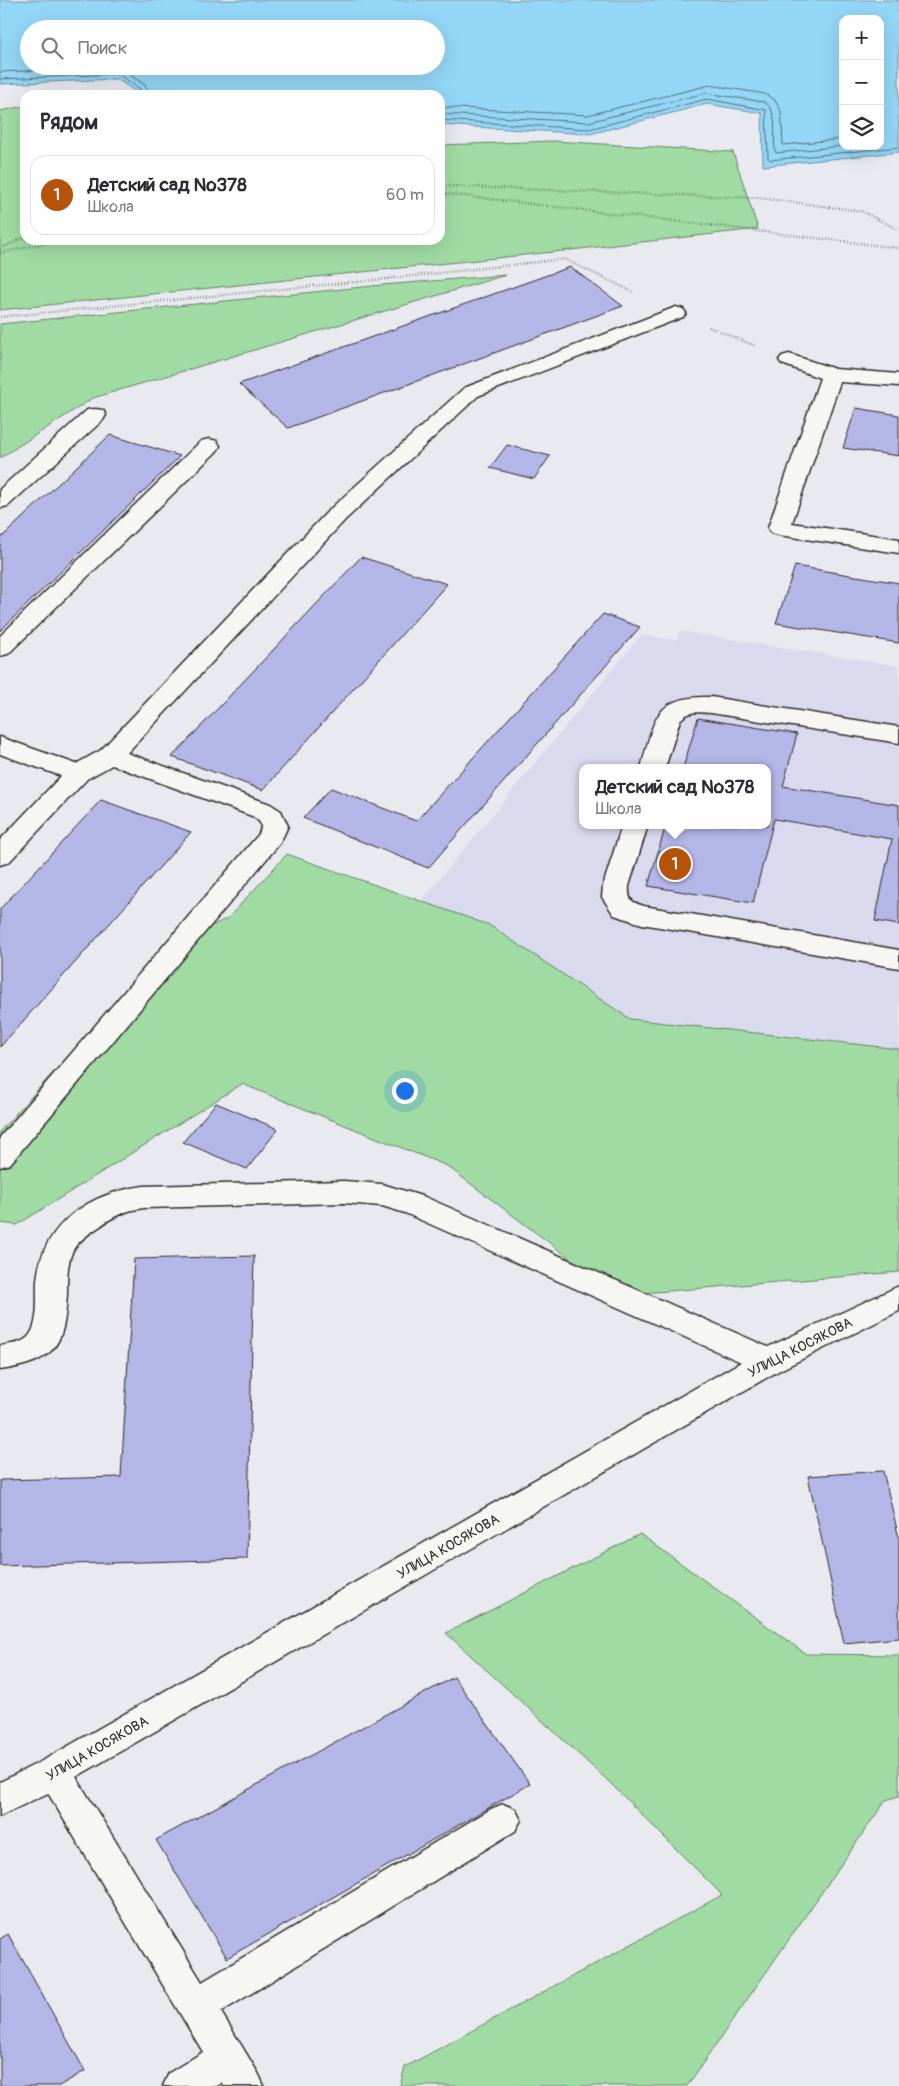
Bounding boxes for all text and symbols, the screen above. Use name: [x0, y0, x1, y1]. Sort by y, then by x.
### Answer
map controls: [839, 15, 884, 150]
button: +: [839, 15, 884, 60]
search box: [20, 20, 445, 75]
icon: search: [38, 34, 66, 62]
text: Поиск: [78, 36, 128, 60]
button: −: [839, 60, 884, 105]
button: layers: [839, 105, 884, 150]
text: Рядом: [40, 109, 98, 136]
text: Детский сад №378: [88, 173, 247, 197]
text: 1: [54, 185, 60, 205]
text: 60 m: [386, 185, 424, 205]
text: Школа: [88, 197, 134, 217]
popup: [579, 764, 771, 829]
text: Детский сад №378: [596, 775, 754, 799]
text: Школа: [596, 799, 641, 819]
pin: 1: [659, 845, 691, 883]
your location: [392, 1078, 418, 1104]
street label: УЛИЦА КОСЯКОВА: [745, 1314, 855, 1381]
street label: УЛИЦА КОСЯКОВА: [394, 1510, 502, 1583]
street label: УЛИЦА КОСЯКОВА: [43, 1712, 151, 1785]

